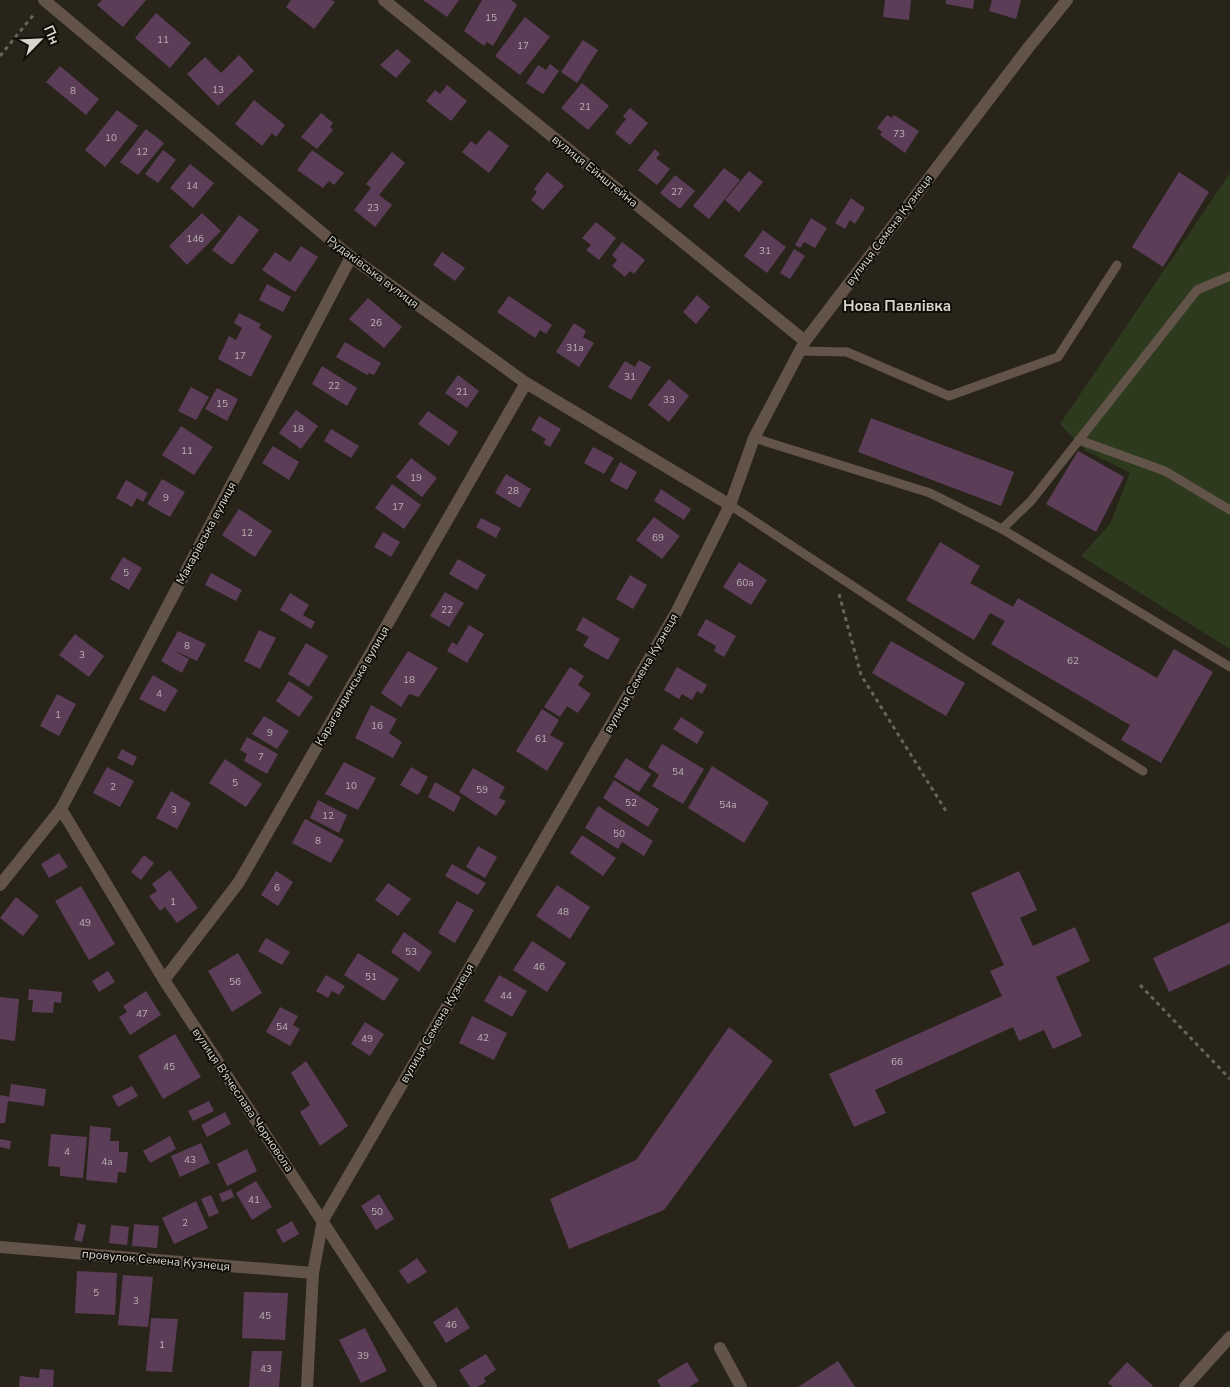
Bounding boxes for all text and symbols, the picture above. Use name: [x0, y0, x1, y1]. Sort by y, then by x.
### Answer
house number: 15: [485, 11, 497, 25]
north arrow: [15, 15, 65, 65]
text: Пн: [39, 22, 64, 48]
house number: 11: [157, 33, 169, 47]
house number: 17: [517, 39, 529, 53]
house number: 13: [212, 83, 224, 97]
house number: 8: [70, 84, 76, 98]
house number: 21: [579, 100, 591, 114]
house number: 73: [893, 127, 905, 141]
house number: 10: [105, 131, 117, 145]
street label: вулиця Ейнштейна: [549, 131, 641, 211]
house number: 12: [136, 145, 148, 159]
street label: вулиця Семена Кузнеця: [842, 171, 936, 289]
house number: 14: [186, 179, 198, 193]
house number: 27: [671, 185, 683, 199]
house number: 23: [367, 201, 379, 215]
house number: 14б: [186, 232, 204, 246]
street label: Рудаківська вулиця: [324, 232, 422, 312]
house number: 31: [759, 244, 771, 258]
district label: Нова Павлівка: [843, 296, 951, 316]
house number: 26: [370, 316, 382, 330]
house number: 31а: [566, 341, 584, 355]
house number: 17: [234, 349, 246, 363]
house number: 31: [624, 370, 636, 384]
house number: 22: [328, 379, 340, 393]
house number: 21: [456, 385, 468, 399]
house number: 33: [663, 393, 675, 407]
house number: 15: [216, 397, 228, 411]
house number: 18: [292, 422, 304, 436]
house number: 11: [181, 444, 193, 458]
house number: 19: [410, 471, 422, 485]
street label: Макарівська вулиця: [172, 479, 240, 587]
house number: 28: [507, 484, 519, 498]
house number: 9: [163, 491, 169, 505]
house number: 17: [392, 500, 404, 514]
house number: 12: [241, 526, 253, 540]
house number: 69: [652, 531, 664, 545]
house number: 5: [123, 566, 129, 580]
house number: 60а: [736, 576, 754, 590]
house number: 22: [441, 603, 453, 617]
street label: вулиця Семена Кузнеця: [600, 610, 682, 736]
street label: Карагандинська вулиця: [311, 623, 393, 749]
house number: 8: [184, 639, 190, 653]
house number: 3: [79, 648, 85, 662]
house number: 62: [1067, 654, 1079, 668]
house number: 18: [403, 673, 415, 687]
house number: 4: [156, 687, 162, 701]
house number: 1: [55, 708, 61, 722]
house number: 16: [371, 719, 383, 733]
house number: 9: [267, 726, 273, 740]
house number: 61: [535, 732, 547, 746]
house number: 7: [258, 750, 264, 764]
house number: 54: [672, 765, 684, 779]
house number: 5: [232, 776, 238, 790]
house number: 10: [345, 779, 357, 793]
house number: 2: [110, 780, 116, 794]
house number: 59: [476, 783, 488, 797]
house number: 52: [625, 796, 637, 810]
house number: 54а: [719, 798, 737, 812]
house number: 3: [171, 803, 177, 817]
house number: 12: [322, 809, 334, 823]
house number: 50: [613, 827, 625, 841]
house number: 8: [315, 834, 321, 848]
house number: 6: [274, 881, 280, 895]
house number: 1: [170, 895, 176, 909]
house number: 48: [557, 905, 569, 919]
house number: 49: [79, 916, 91, 930]
house number: 53: [405, 945, 417, 959]
street label: вулиця Семена Кузнеця: [396, 960, 478, 1086]
house number: 46: [533, 960, 545, 974]
house number: 51: [365, 970, 377, 984]
house number: 56: [229, 975, 241, 989]
house number: 44: [500, 989, 512, 1003]
house number: 47: [136, 1007, 148, 1021]
house number: 54: [276, 1020, 288, 1034]
street label: вулиця В'ячеслава Чорновола: [189, 1025, 297, 1175]
house number: 42: [477, 1031, 489, 1045]
house number: 49: [361, 1032, 373, 1046]
house number: 66: [891, 1055, 903, 1069]
house number: 45: [163, 1060, 175, 1074]
house number: 4: [64, 1145, 70, 1159]
house number: 43: [184, 1153, 196, 1167]
house number: 4а: [101, 1155, 113, 1169]
house number: 41: [248, 1193, 260, 1207]
house number: 50: [371, 1205, 383, 1219]
house number: 2: [182, 1216, 188, 1230]
street label: провулок Семена Кузнеця: [81, 1246, 231, 1274]
house number: 5: [93, 1286, 99, 1300]
house number: 3: [133, 1294, 139, 1308]
house number: 45: [259, 1309, 271, 1323]
house number: 46: [445, 1318, 457, 1332]
house number: 1: [159, 1338, 165, 1352]
house number: 39: [357, 1349, 369, 1363]
house number: 43: [260, 1362, 272, 1376]

